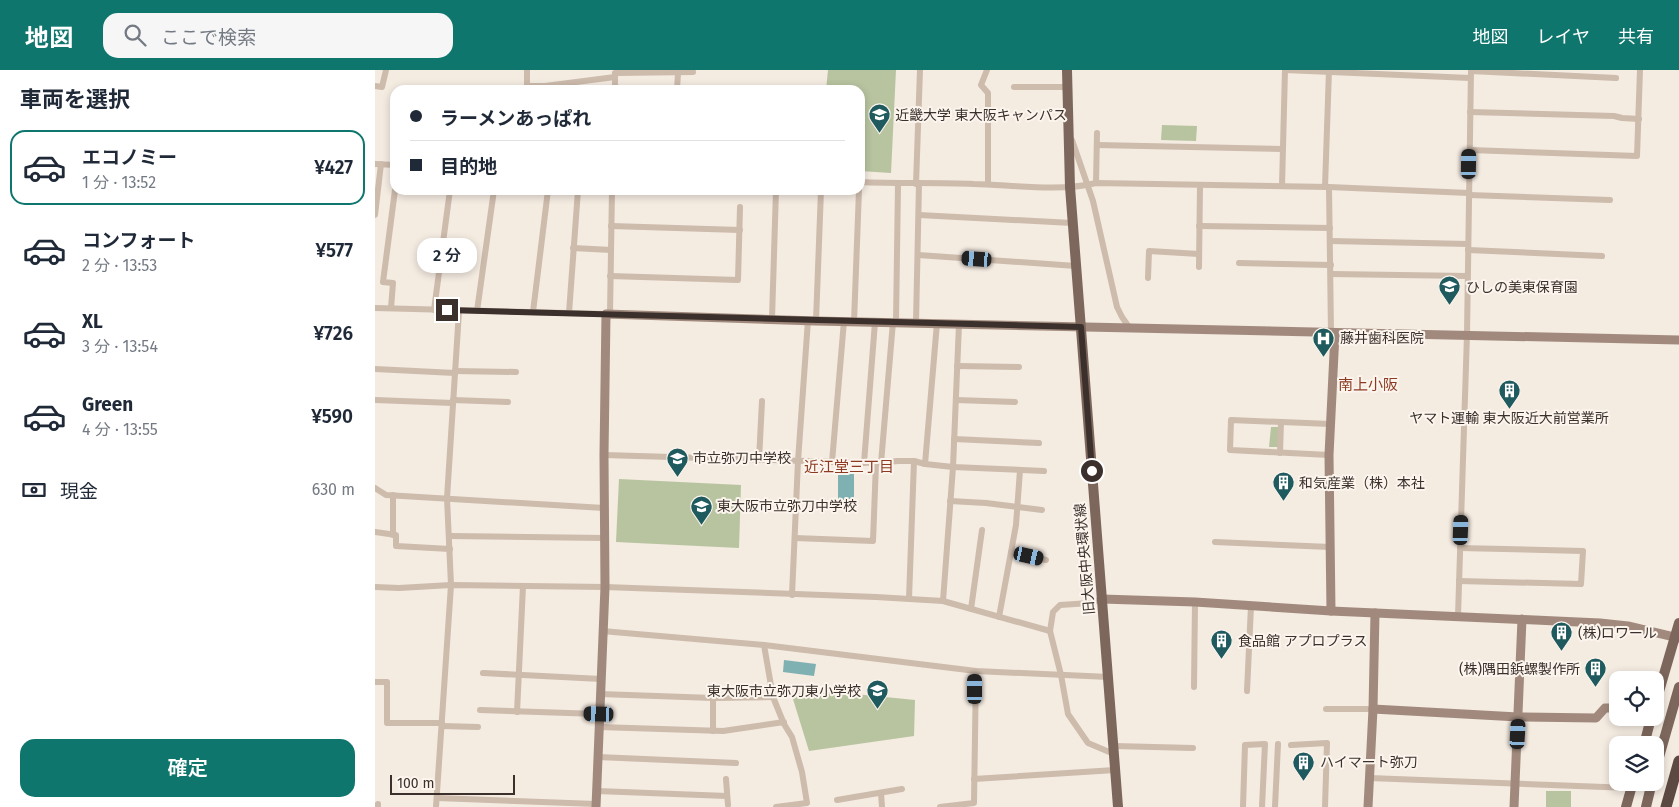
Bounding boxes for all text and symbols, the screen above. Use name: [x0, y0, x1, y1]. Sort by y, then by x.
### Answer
search box: [103, 13, 453, 58]
icon: search: [121, 21, 149, 49]
text: 地図: [25, 24, 73, 52]
text: ここで検索: [161, 26, 256, 49]
text: 地図: [1473, 26, 1509, 48]
text: レイヤ: [1537, 26, 1590, 48]
text: 共有: [1618, 26, 1654, 48]
text: 車両を選択: [20, 86, 130, 113]
school or university icon: 近畿大学 東大阪キャンパス: [867, 103, 891, 134]
text: ラーメンあっぱれ: [440, 107, 591, 130]
place label: 近畿大学 東大阪キャンパス: [895, 107, 1067, 124]
icon: car: [22, 145, 67, 190]
text: エコノミー: [82, 146, 177, 169]
car: [1461, 149, 1476, 179]
text: 目的地: [440, 155, 497, 178]
text: ¥427: [314, 156, 353, 179]
text: 1 分 · 13:52: [82, 173, 156, 192]
icon: car: [22, 228, 67, 273]
text: コンフォート: [82, 229, 195, 252]
callout: 2 分: [417, 238, 477, 272]
text: ¥577: [315, 239, 353, 262]
text: 2 分: [433, 246, 461, 265]
car: [961, 250, 992, 268]
text: 2 分 · 13:53: [82, 256, 157, 275]
school or university icon: ひしの美東保育園: [1438, 275, 1462, 306]
place label: ひしの美東保育園: [1466, 279, 1578, 296]
route end: [436, 299, 458, 321]
text: XL: [82, 310, 103, 333]
icon: car: [22, 311, 67, 356]
text: ¥726: [313, 322, 353, 345]
hospital icon: 藤井歯科医院: [1312, 326, 1336, 357]
place label: 藤井歯科医院: [1340, 330, 1424, 347]
text: 3 分 · 13:54: [82, 337, 158, 356]
district label: 南上小阪: [1338, 376, 1398, 394]
building icon: ヤマト運輸 東大阪近大前営業所: [1497, 378, 1521, 409]
text: Green: [82, 393, 133, 416]
icon: car: [22, 394, 67, 439]
text: ¥590: [311, 405, 353, 428]
place label: ヤマト運輸 東大阪近大前営業所: [1409, 410, 1609, 427]
text: 4 分 · 13:55: [82, 420, 158, 439]
school or university icon: 市立弥刀中学校: [665, 446, 689, 477]
place label: 市立弥刀中学校: [693, 450, 791, 467]
district label: 近江堂三丁目: [804, 458, 894, 476]
route start: [1081, 460, 1103, 482]
building icon: 和気産業（株）本社: [1271, 471, 1295, 502]
place label: 和気産業（株）本社: [1299, 475, 1425, 492]
icon: cash: [20, 476, 48, 504]
text: 現金: [60, 480, 98, 503]
text: 630 m: [312, 480, 355, 499]
school or university icon: 東大阪市立弥刀中学校: [689, 494, 713, 525]
place label: 東大阪市立弥刀中学校: [717, 498, 857, 515]
street label: 旧大阪中央環状線: [1072, 502, 1098, 616]
car: [1452, 515, 1469, 545]
car: [1012, 545, 1045, 567]
building icon: (株)ロワール: [1550, 621, 1574, 652]
place label: (株)ロワール: [1578, 625, 1657, 642]
building icon: 食品館 アプロプラス: [1210, 629, 1234, 660]
place label: 食品館 アプロプラス: [1238, 633, 1367, 650]
building icon: (株)隅田鋲螺製作所: [1584, 657, 1608, 688]
place label: (株)隅田鋲螺製作所: [1459, 661, 1580, 678]
map controls: [1609, 671, 1664, 791]
button: locate: [1609, 671, 1664, 726]
car: [967, 674, 982, 704]
school or university icon: 東大阪市立弥刀東小学校: [865, 679, 889, 710]
place label: 東大阪市立弥刀東小学校: [707, 683, 861, 700]
car: [583, 706, 614, 722]
car: [1509, 719, 1526, 749]
button: layers: [1609, 736, 1664, 791]
button: 確定: [20, 739, 355, 797]
building icon: ハイマート弥刀: [1292, 750, 1316, 781]
place label: ハイマート弥刀: [1320, 754, 1418, 771]
scale bar: [390, 772, 515, 795]
text: 100 m: [397, 775, 434, 792]

